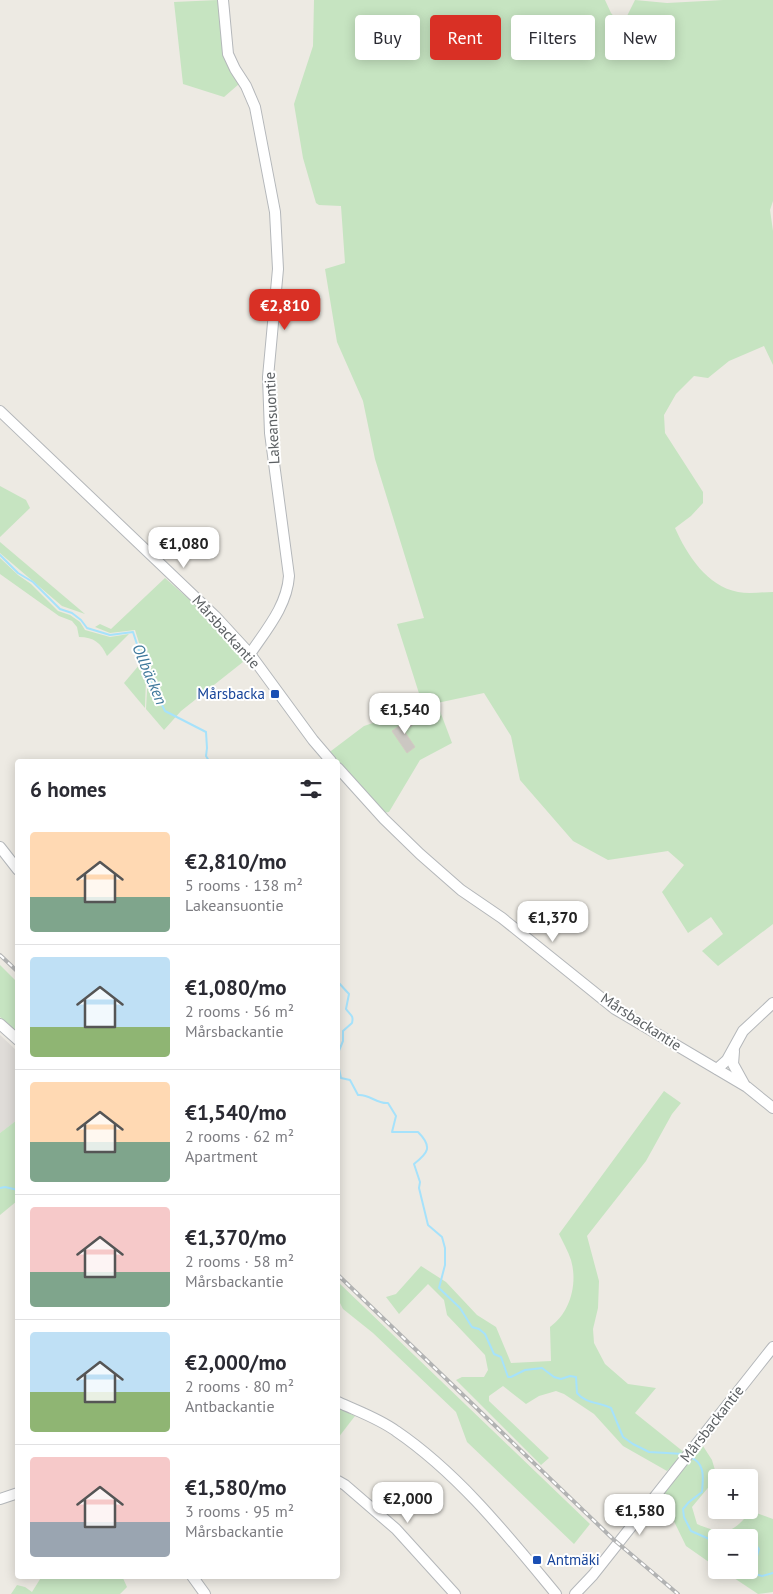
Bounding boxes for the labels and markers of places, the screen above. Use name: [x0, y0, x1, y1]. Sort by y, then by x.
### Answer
pin: €2,810: [244, 288, 326, 331]
pin: €1,080: [143, 526, 225, 569]
place label: Mårsbacka: [197, 684, 265, 703]
marker: Mårsbacka: [269, 688, 281, 700]
pin: €1,540: [364, 692, 446, 735]
pin: €1,370: [512, 900, 594, 943]
pin: €2,000: [367, 1482, 449, 1524]
pin: €1,580: [599, 1494, 681, 1536]
place label: Antmäki: [547, 1550, 600, 1569]
marker: Antmäki: [531, 1554, 543, 1566]

